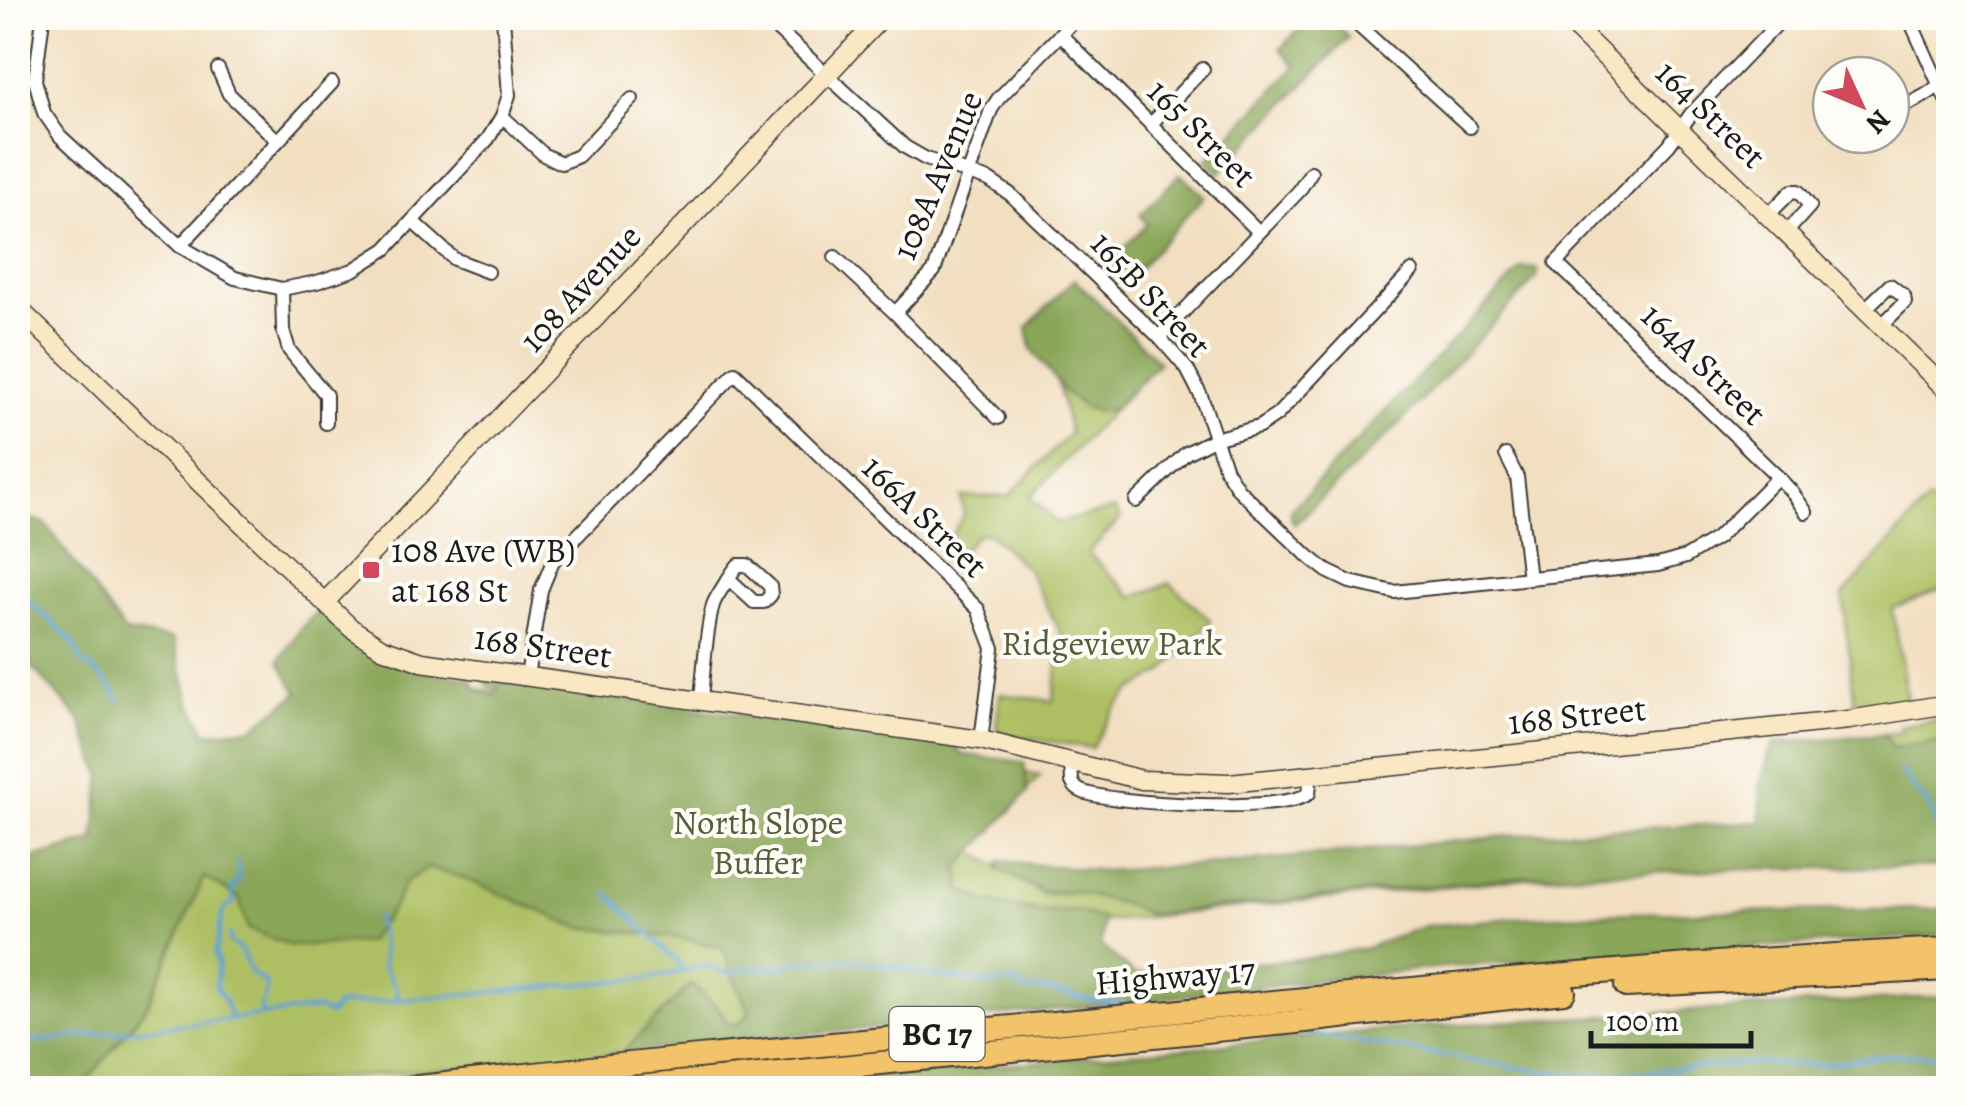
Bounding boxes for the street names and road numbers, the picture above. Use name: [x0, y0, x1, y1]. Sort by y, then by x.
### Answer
street label: 164 Street: [1645, 49, 1777, 179]
street label: 165 Street: [1137, 68, 1267, 198]
street label: 108A Avenue: [880, 83, 994, 267]
street label: 108 Avenue: [508, 214, 652, 362]
street label: 165B Street: [1080, 220, 1222, 368]
street label: 164A Street: [1631, 292, 1777, 436]
street label: 166A Street: [852, 444, 998, 588]
street label: 168 Street: [471, 613, 615, 679]
street label: 168 Street: [1506, 684, 1648, 746]
street label: Highway 17: [1093, 945, 1257, 1007]
road number: BC 17: [890, 1007, 984, 1061]

